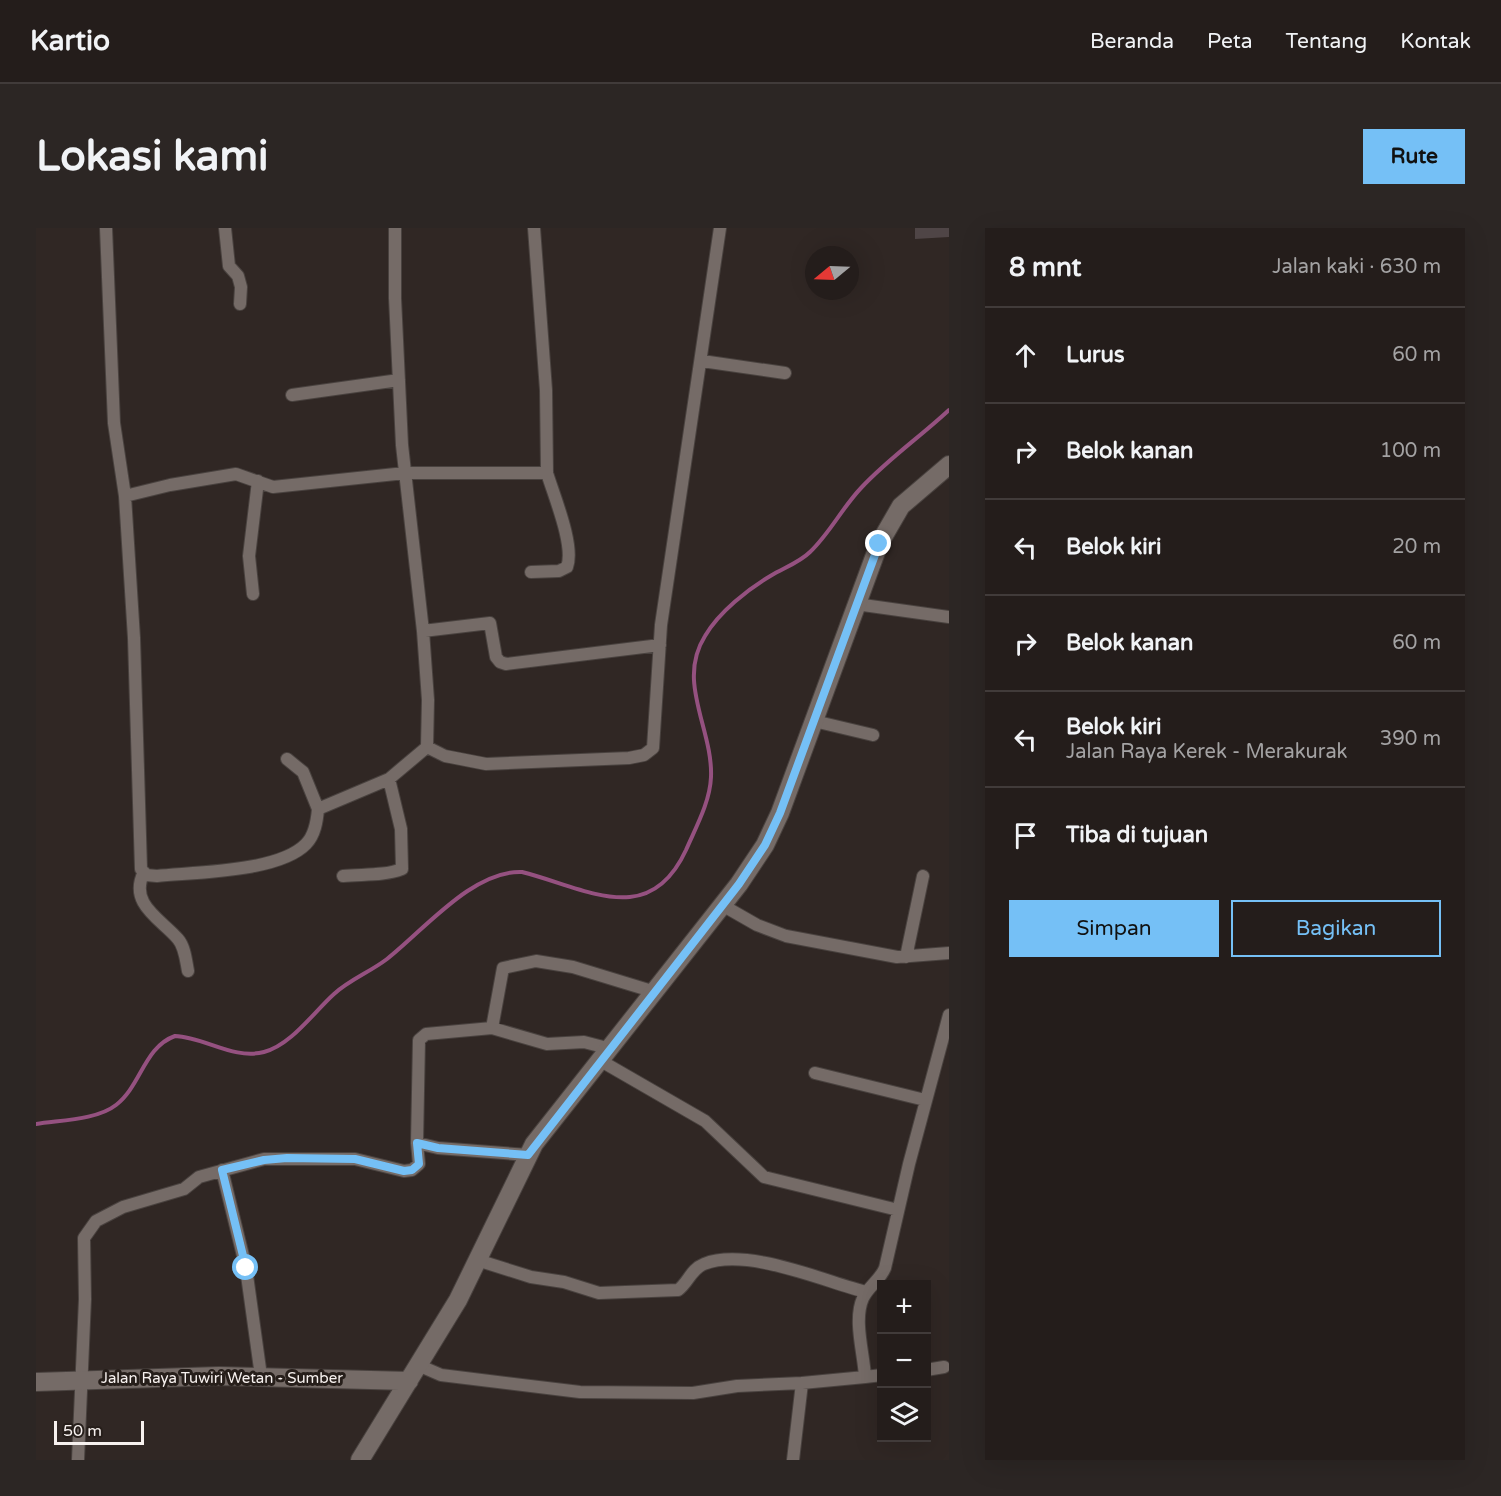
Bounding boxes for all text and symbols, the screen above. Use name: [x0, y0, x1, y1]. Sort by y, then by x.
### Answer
text: Kartio: [30, 24, 110, 58]
text: Beranda: [1090, 29, 1174, 54]
text: Peta: [1207, 29, 1253, 54]
text: Tentang: [1286, 29, 1367, 54]
text: Kontak: [1400, 29, 1471, 54]
button: Rute: [1363, 129, 1465, 184]
text: Lokasi kami: [36, 131, 268, 182]
north arrow: [805, 246, 859, 300]
text: 8 mnt: [1009, 252, 1081, 283]
text: Jalan kaki · 630 m: [1272, 255, 1441, 279]
icon: ahead: [1009, 339, 1042, 372]
text: Lurus: [1066, 342, 1124, 368]
text: 60 m: [1392, 343, 1441, 367]
icon: right: [1009, 435, 1042, 468]
text: Belok kanan: [1066, 438, 1193, 464]
text: 100 m: [1380, 439, 1441, 463]
route end: [865, 530, 891, 556]
icon: left: [1009, 531, 1042, 564]
text: Belok kiri: [1066, 534, 1162, 560]
text: 20 m: [1392, 535, 1441, 559]
icon: right: [1009, 627, 1042, 660]
text: Belok kanan: [1066, 630, 1193, 656]
text: 60 m: [1392, 631, 1441, 655]
text: Belok kiri: [1066, 714, 1162, 740]
icon: left: [1009, 723, 1042, 756]
text: 390 m: [1380, 727, 1441, 751]
text: Jalan Raya Kerek - Merakurak: [1066, 740, 1348, 764]
icon: arrive: [1009, 819, 1042, 852]
text: Tiba di tujuan: [1066, 822, 1208, 848]
button: Simpan: [1009, 900, 1219, 957]
button: Bagikan: [1231, 900, 1441, 957]
route start: [232, 1254, 258, 1280]
map controls: [877, 1280, 931, 1442]
button: +: [877, 1280, 931, 1334]
button: −: [877, 1334, 931, 1388]
street label: Jalan Raya Tuwiri Wetan - Sumber: [101, 1369, 343, 1387]
button: layers: [877, 1388, 931, 1442]
scale bar: [54, 1418, 144, 1446]
text: 50 m: [63, 1421, 102, 1441]

